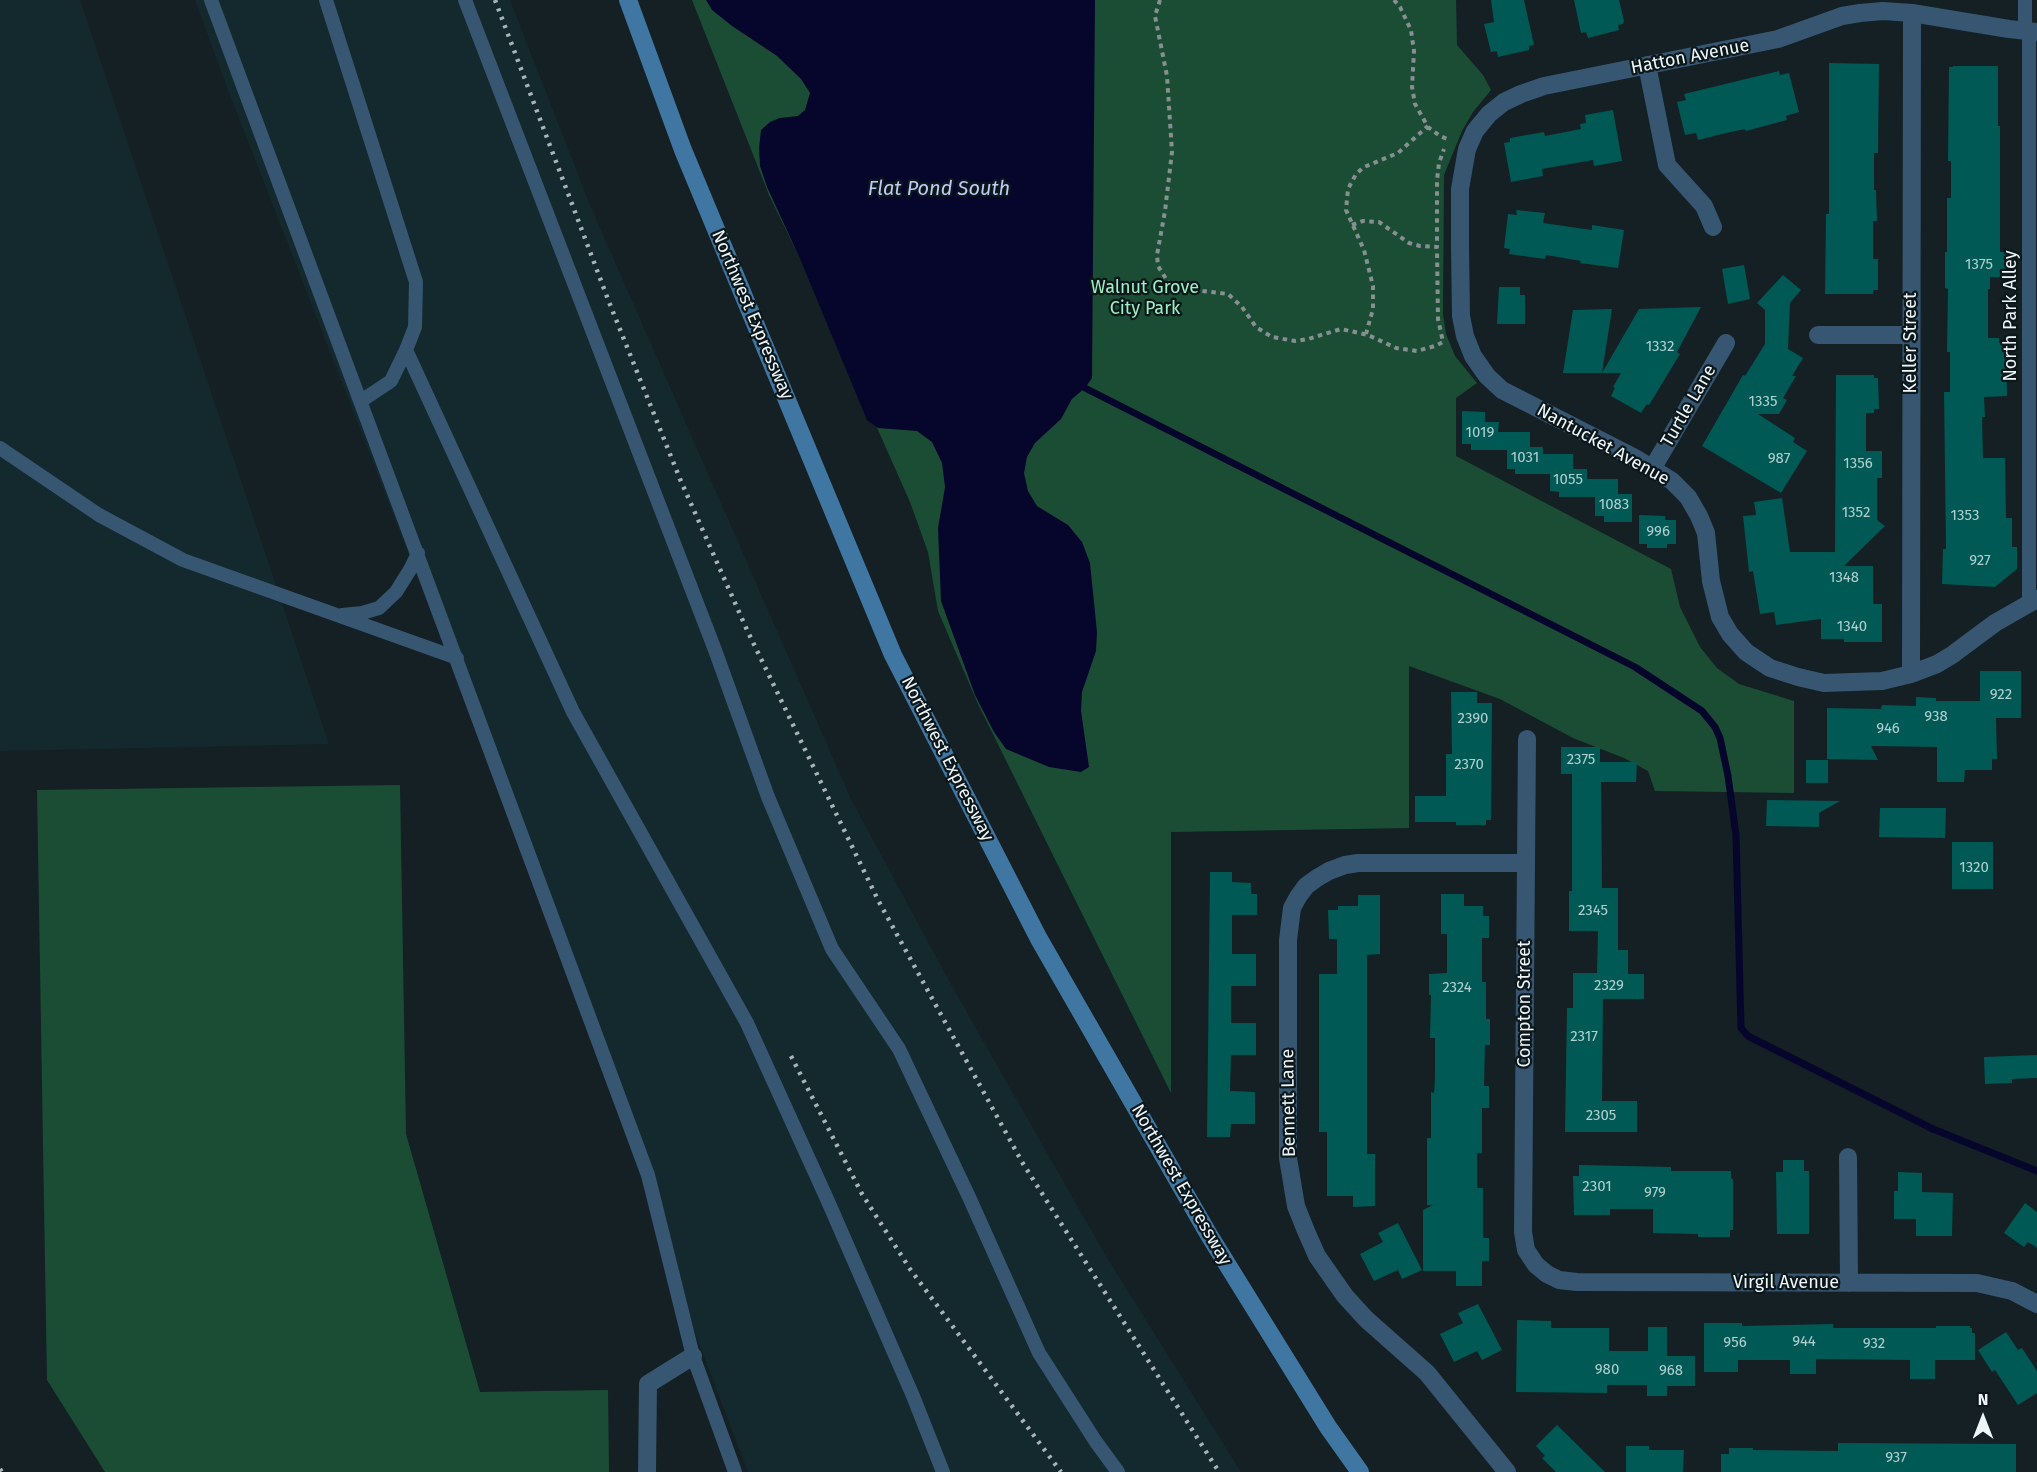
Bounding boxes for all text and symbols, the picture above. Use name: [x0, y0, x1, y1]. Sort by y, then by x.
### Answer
street label: Hatton Avenue: [1629, 35, 1751, 79]
water label: Flat Pond South: [868, 177, 1010, 201]
street label: Northwest Expressway: [706, 227, 798, 403]
street label: North Park Alley: [2000, 250, 2022, 382]
house number: 1375: [1965, 256, 1993, 274]
park label: Walnut Grove City Park: [1091, 277, 1199, 320]
street label: Keller Street: [1900, 293, 1922, 393]
house number: 1332: [1646, 338, 1674, 356]
street label: Turtle Lane: [1657, 361, 1721, 451]
house number: 1335: [1749, 393, 1777, 411]
street label: Nantucket Avenue: [1533, 400, 1673, 490]
house number: 1019: [1466, 424, 1494, 442]
house number: 1031: [1511, 449, 1539, 467]
house number: 987: [1768, 450, 1790, 468]
house number: 1356: [1843, 455, 1873, 473]
house number: 1055: [1553, 471, 1583, 489]
house number: 1083: [1599, 496, 1629, 514]
house number: 1352: [1842, 504, 1870, 522]
house number: 1353: [1951, 507, 1979, 525]
house number: 996: [1646, 523, 1670, 541]
house number: 927: [1969, 552, 1991, 570]
house number: 1348: [1829, 569, 1859, 587]
house number: 1340: [1837, 618, 1867, 636]
street label: Northwest Expressway: [896, 673, 998, 845]
house number: 922: [1990, 686, 2012, 704]
house number: 938: [1924, 708, 1948, 726]
house number: 2390: [1458, 710, 1488, 728]
house number: 946: [1876, 720, 1900, 738]
house number: 2375: [1567, 751, 1595, 769]
house number: 2370: [1454, 756, 1484, 774]
house number: 1320: [1959, 859, 1989, 877]
house number: 2345: [1578, 902, 1608, 920]
street label: Compton Street: [1514, 940, 1536, 1068]
house number: 2329: [1594, 977, 1624, 995]
house number: 2324: [1442, 979, 1472, 997]
house number: 2317: [1570, 1028, 1598, 1046]
street label: Bennett Lane: [1277, 1049, 1301, 1157]
street label: Northwest Expressway: [1126, 1101, 1236, 1269]
house number: 2305: [1586, 1107, 1616, 1125]
house number: 2301: [1582, 1178, 1612, 1196]
house number: 979: [1644, 1184, 1666, 1202]
street label: Virgil Avenue: [1733, 1272, 1839, 1294]
house number: 944: [1792, 1333, 1816, 1351]
house number: 956: [1723, 1334, 1747, 1352]
house number: 932: [1863, 1335, 1885, 1353]
house number: 980: [1595, 1361, 1619, 1379]
house number: 968: [1659, 1362, 1683, 1380]
north arrow: [1953, 1388, 2013, 1448]
text: N: [1978, 1390, 1988, 1409]
house number: 937: [1885, 1449, 1907, 1467]

